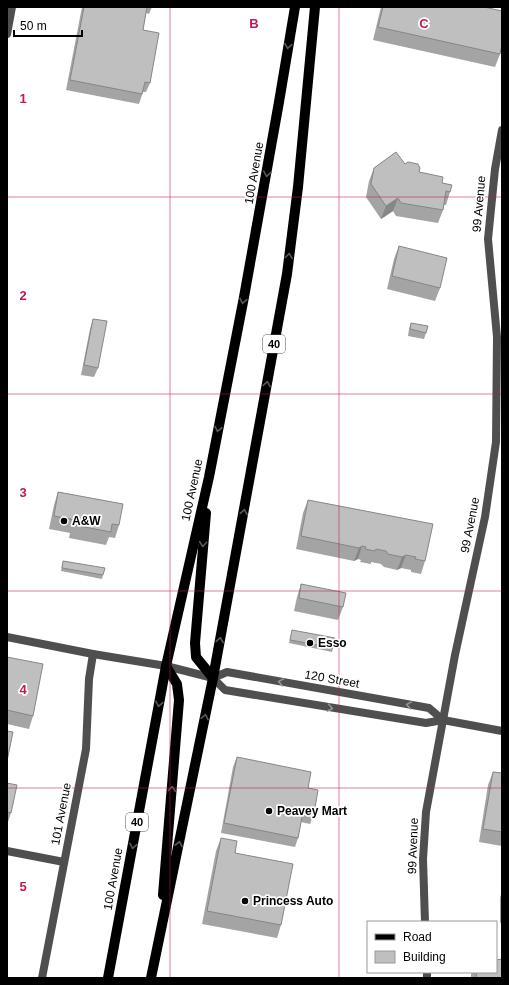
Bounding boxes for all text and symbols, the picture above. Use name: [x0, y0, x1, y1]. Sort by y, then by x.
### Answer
scale bar: [14, 12, 82, 38]
text: B: [249, 16, 259, 31]
text: C: [419, 16, 429, 31]
text: 50 m: [20, 19, 47, 33]
one-way arrow: [285, 42, 293, 49]
text: 1: [19, 91, 27, 106]
street label: 100 Avenue: [242, 140, 266, 205]
one-way arrow: [263, 171, 271, 177]
street label: 99 Avenue: [470, 175, 488, 233]
one-way arrow: [284, 253, 293, 259]
text: 2: [19, 288, 27, 303]
one-way arrow: [239, 298, 247, 305]
road number: 40: [263, 335, 285, 353]
one-way arrow: [262, 381, 271, 387]
one-way arrow: [214, 426, 223, 432]
street label: 100 Avenue: [179, 457, 205, 522]
text: 3: [19, 485, 27, 500]
street label: 99 Avenue: [458, 496, 482, 554]
one-way arrow: [239, 509, 248, 515]
place label: A&W: [72, 514, 101, 528]
marker: A&W: [59, 516, 69, 526]
one-way arrow: [199, 541, 208, 547]
place label: Esso: [318, 636, 347, 650]
one-way arrow: [216, 637, 224, 643]
marker: Esso: [305, 638, 315, 648]
street label: 120 Street: [304, 667, 361, 691]
one-way arrow: [277, 678, 284, 687]
text: 4: [19, 682, 27, 697]
one-way arrow: [155, 701, 163, 707]
one-way arrow: [405, 701, 412, 710]
one-way arrow: [327, 703, 333, 712]
one-way arrow: [201, 713, 209, 720]
street label: 101 Avenue: [48, 781, 74, 846]
one-way arrow: [167, 786, 176, 792]
place label: Peavey Mart: [277, 804, 347, 818]
marker: Peavey Mart: [264, 806, 274, 816]
road number: 40: [126, 813, 148, 831]
street label: 99 Avenue: [405, 817, 421, 874]
one-way arrow: [174, 841, 183, 847]
one-way arrow: [129, 842, 137, 849]
street label: 100 Avenue: [101, 846, 125, 911]
text: 5: [19, 879, 27, 894]
place label: Princess Auto: [253, 894, 333, 908]
marker: Princess Auto: [240, 896, 250, 906]
legend: [367, 921, 497, 973]
text: Road: [403, 930, 432, 944]
text: Building: [403, 950, 446, 964]

